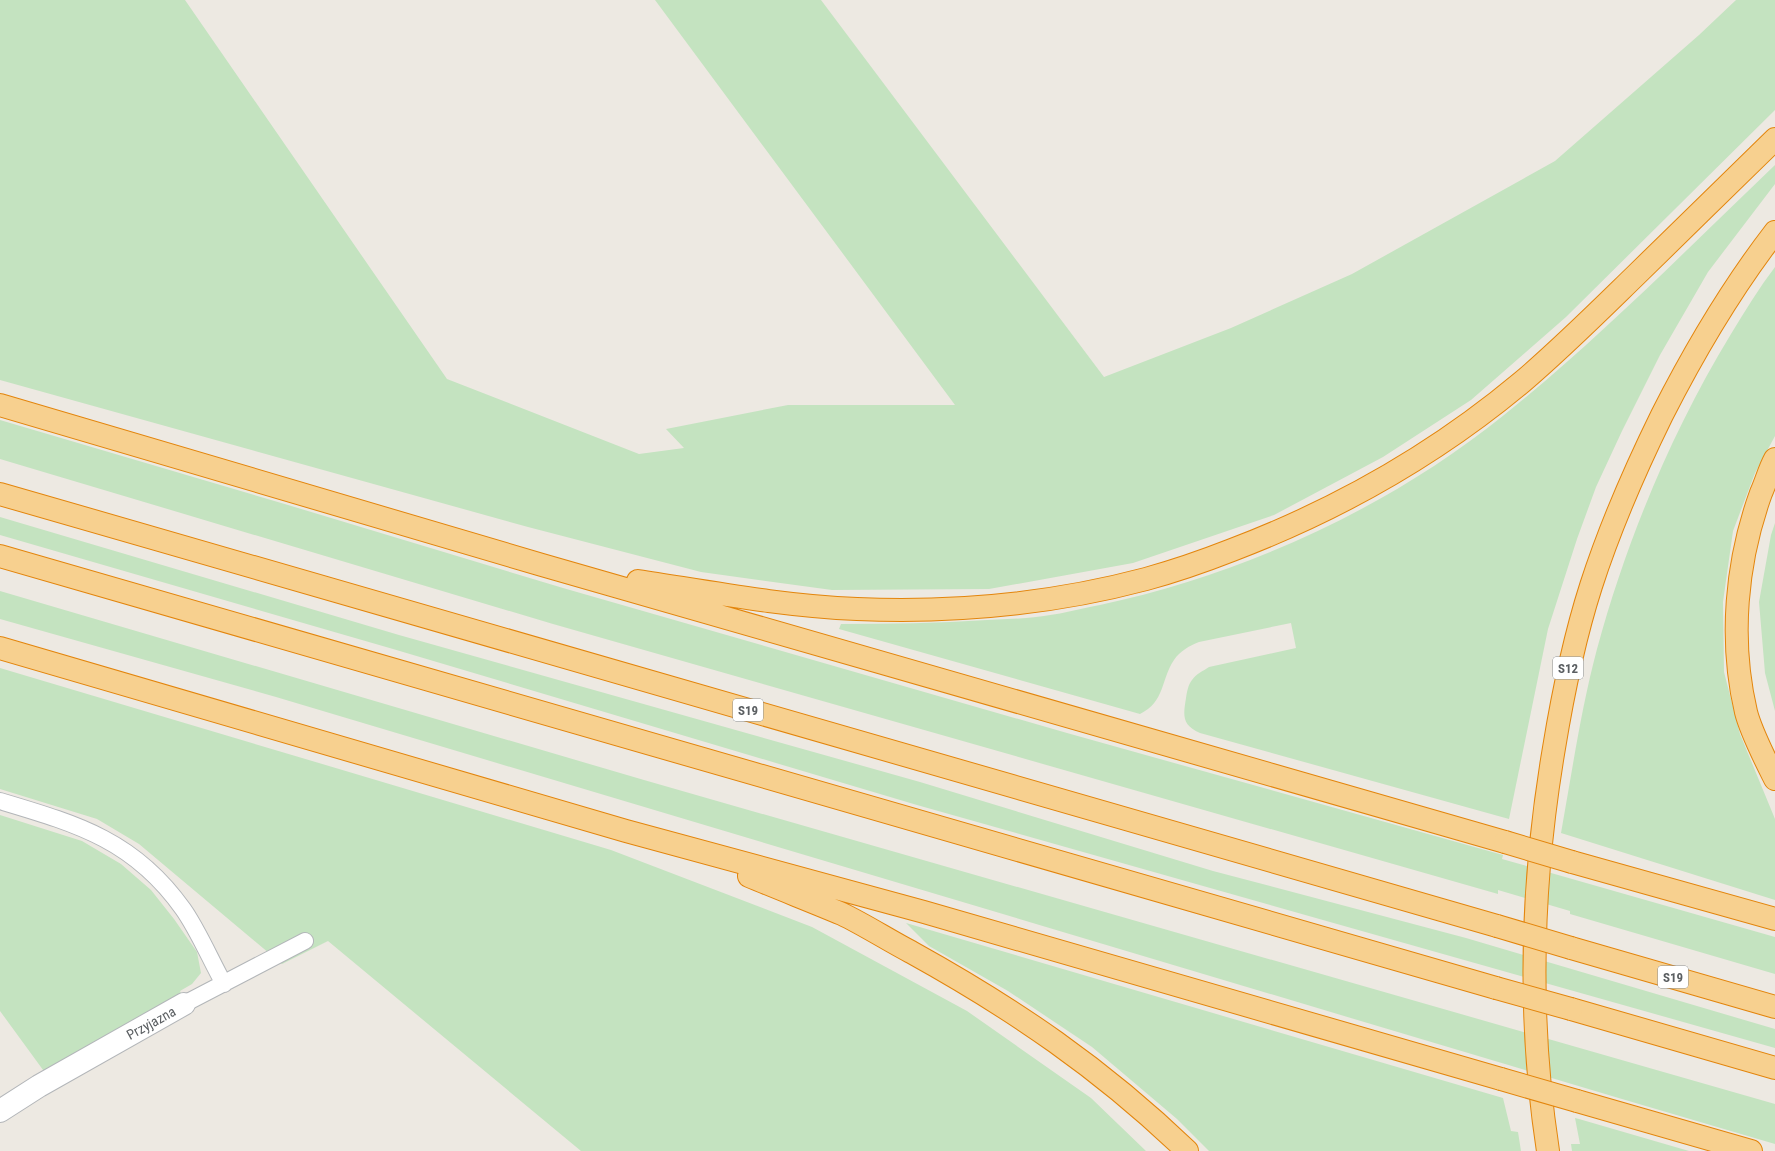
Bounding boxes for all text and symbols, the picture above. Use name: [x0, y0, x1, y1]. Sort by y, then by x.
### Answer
road number: S12: [1553, 657, 1583, 679]
road number: S19: [733, 699, 763, 721]
road number: S19: [1658, 966, 1688, 988]
street label: Przyjazna: [124, 1003, 178, 1043]

